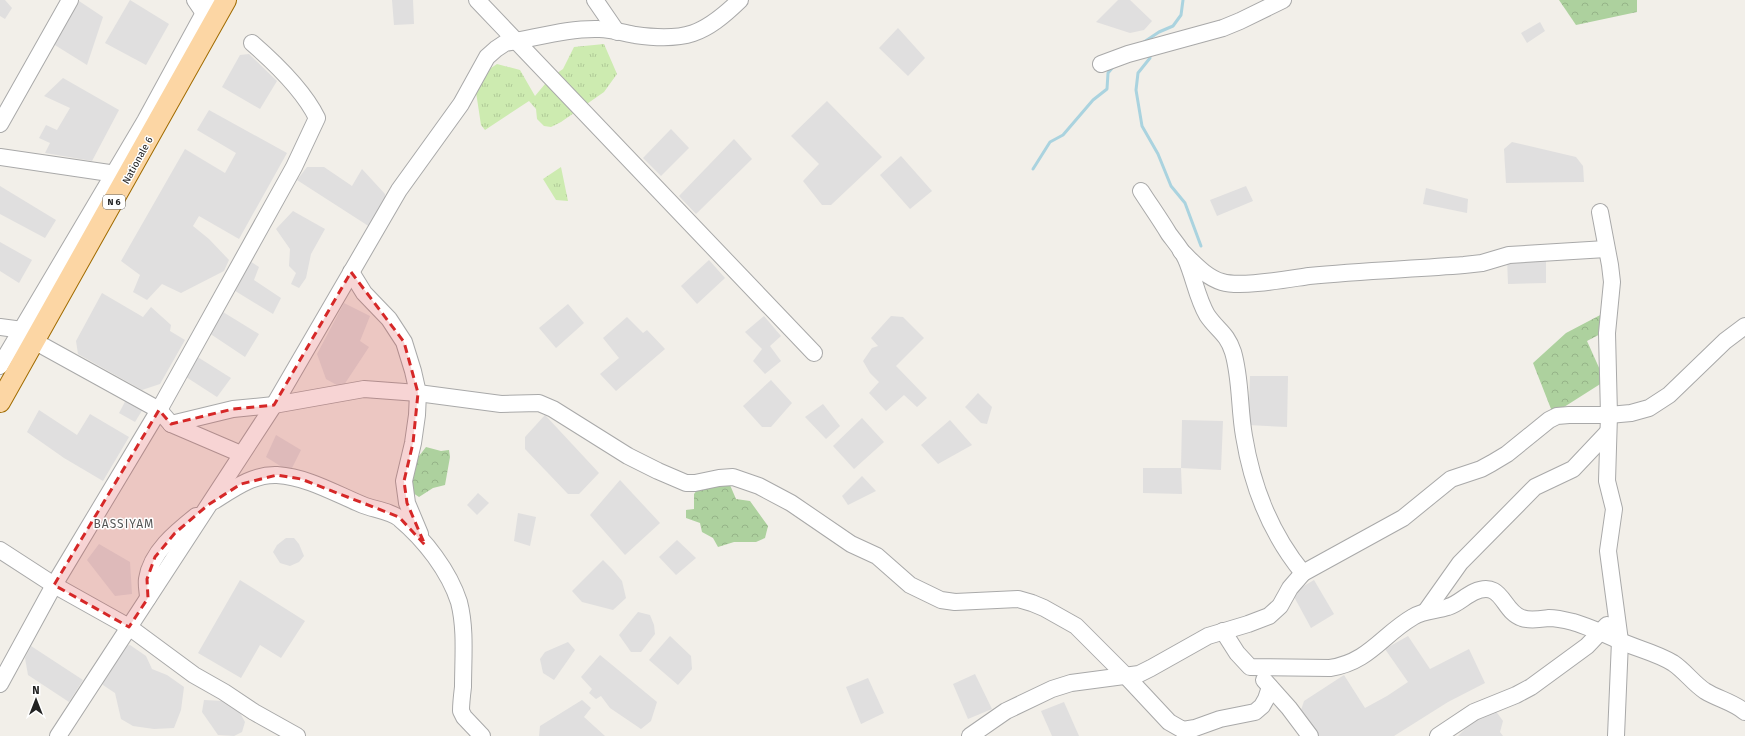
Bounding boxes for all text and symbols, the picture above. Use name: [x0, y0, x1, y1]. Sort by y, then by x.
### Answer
street label: Nationale 6: [120, 135, 156, 186]
road number: N 6: [103, 195, 125, 209]
district label: BASSIYAM: [94, 517, 154, 531]
north arrow: [16, 680, 56, 720]
text: N: [32, 684, 40, 697]

